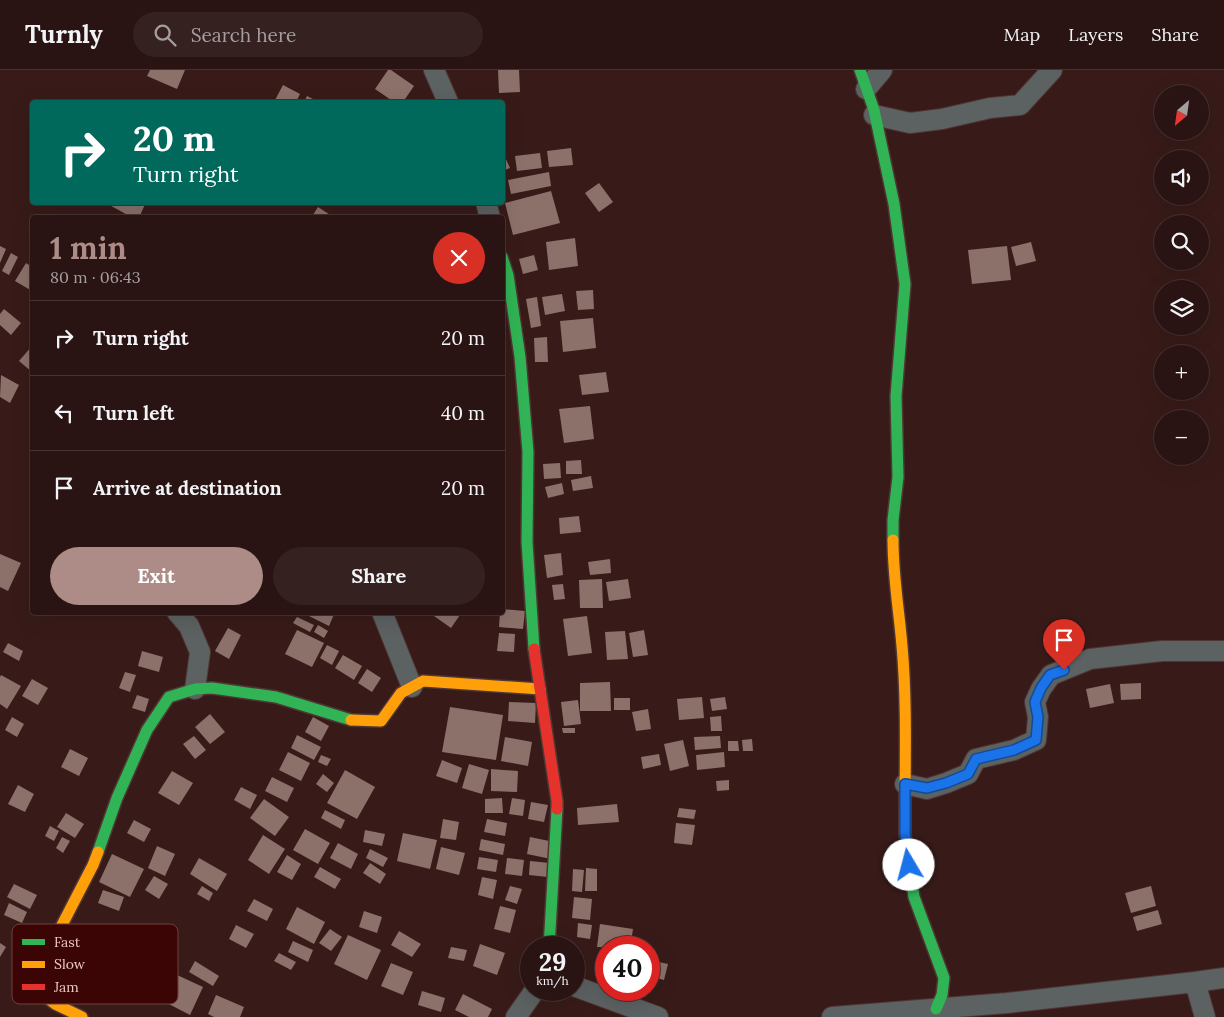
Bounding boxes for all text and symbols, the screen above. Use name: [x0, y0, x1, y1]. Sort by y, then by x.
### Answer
search box: [133, 12, 483, 57]
text: Turnly: [25, 19, 103, 50]
icon: search: [151, 21, 179, 49]
text: Search here: [191, 23, 296, 47]
text: Map: [1004, 23, 1040, 46]
text: Layers: [1068, 23, 1123, 46]
text: Share: [1151, 23, 1199, 46]
north arrow: [1154, 85, 1209, 140]
map controls: [1154, 85, 1209, 465]
text: 20 m: [133, 116, 215, 161]
icon: right: [50, 120, 115, 185]
button: sound: [1154, 150, 1209, 205]
text: Turn right: [133, 160, 238, 188]
button: search: [1154, 215, 1209, 270]
text: 1 min: [50, 229, 127, 267]
button: close: [433, 232, 485, 284]
text: 80 m · 06:43: [50, 267, 141, 287]
button: layers: [1154, 280, 1209, 335]
icon: right: [50, 324, 78, 352]
text: Turn right: [93, 326, 189, 350]
text: 20 m: [441, 326, 485, 350]
button: +: [1154, 345, 1209, 400]
icon: left: [50, 399, 78, 427]
text: Turn left: [93, 401, 174, 425]
text: 40 m: [441, 401, 485, 425]
button: −: [1154, 410, 1209, 465]
icon: arrive: [50, 474, 78, 502]
text: Arrive at destination: [93, 476, 282, 500]
text: 20 m: [441, 476, 485, 500]
button: Exit: [50, 547, 263, 605]
button: Share: [273, 547, 485, 605]
pin: [1043, 619, 1085, 670]
icon: arrive: [1050, 626, 1078, 654]
position arrow: [882, 838, 934, 890]
legend: [12, 924, 178, 1004]
text: Fast: [54, 933, 81, 951]
speed limit sign: 40: [595, 936, 660, 1001]
text: 29: [539, 946, 566, 978]
text: Slow: [54, 955, 86, 973]
text: km/h: [536, 973, 569, 988]
text: Jam: [53, 978, 79, 996]

